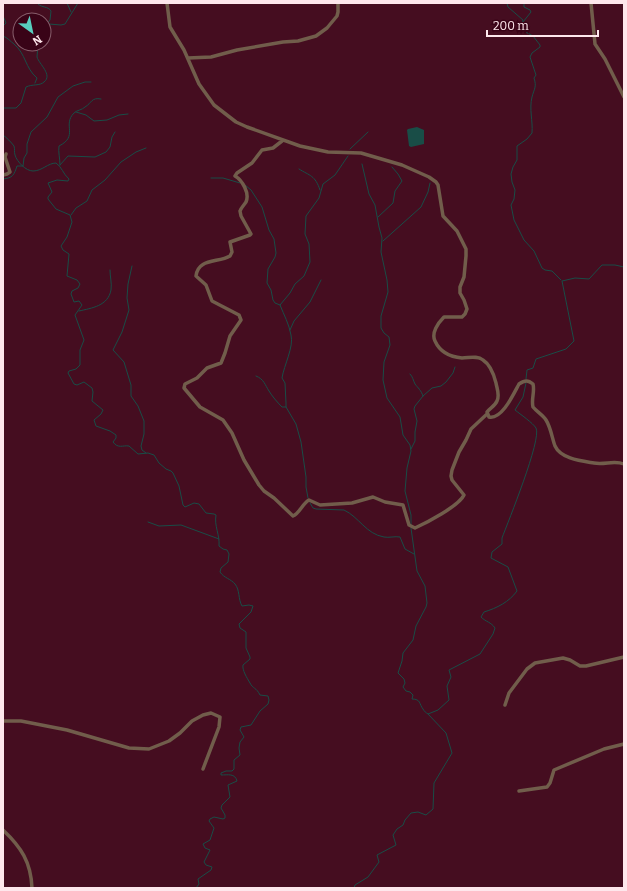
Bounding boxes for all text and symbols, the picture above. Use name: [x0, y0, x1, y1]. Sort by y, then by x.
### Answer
north arrow: [12, 12, 52, 52]
scale bar: [487, 12, 598, 38]
text: 200 m: [493, 19, 529, 33]
text: N: [30, 32, 44, 48]

